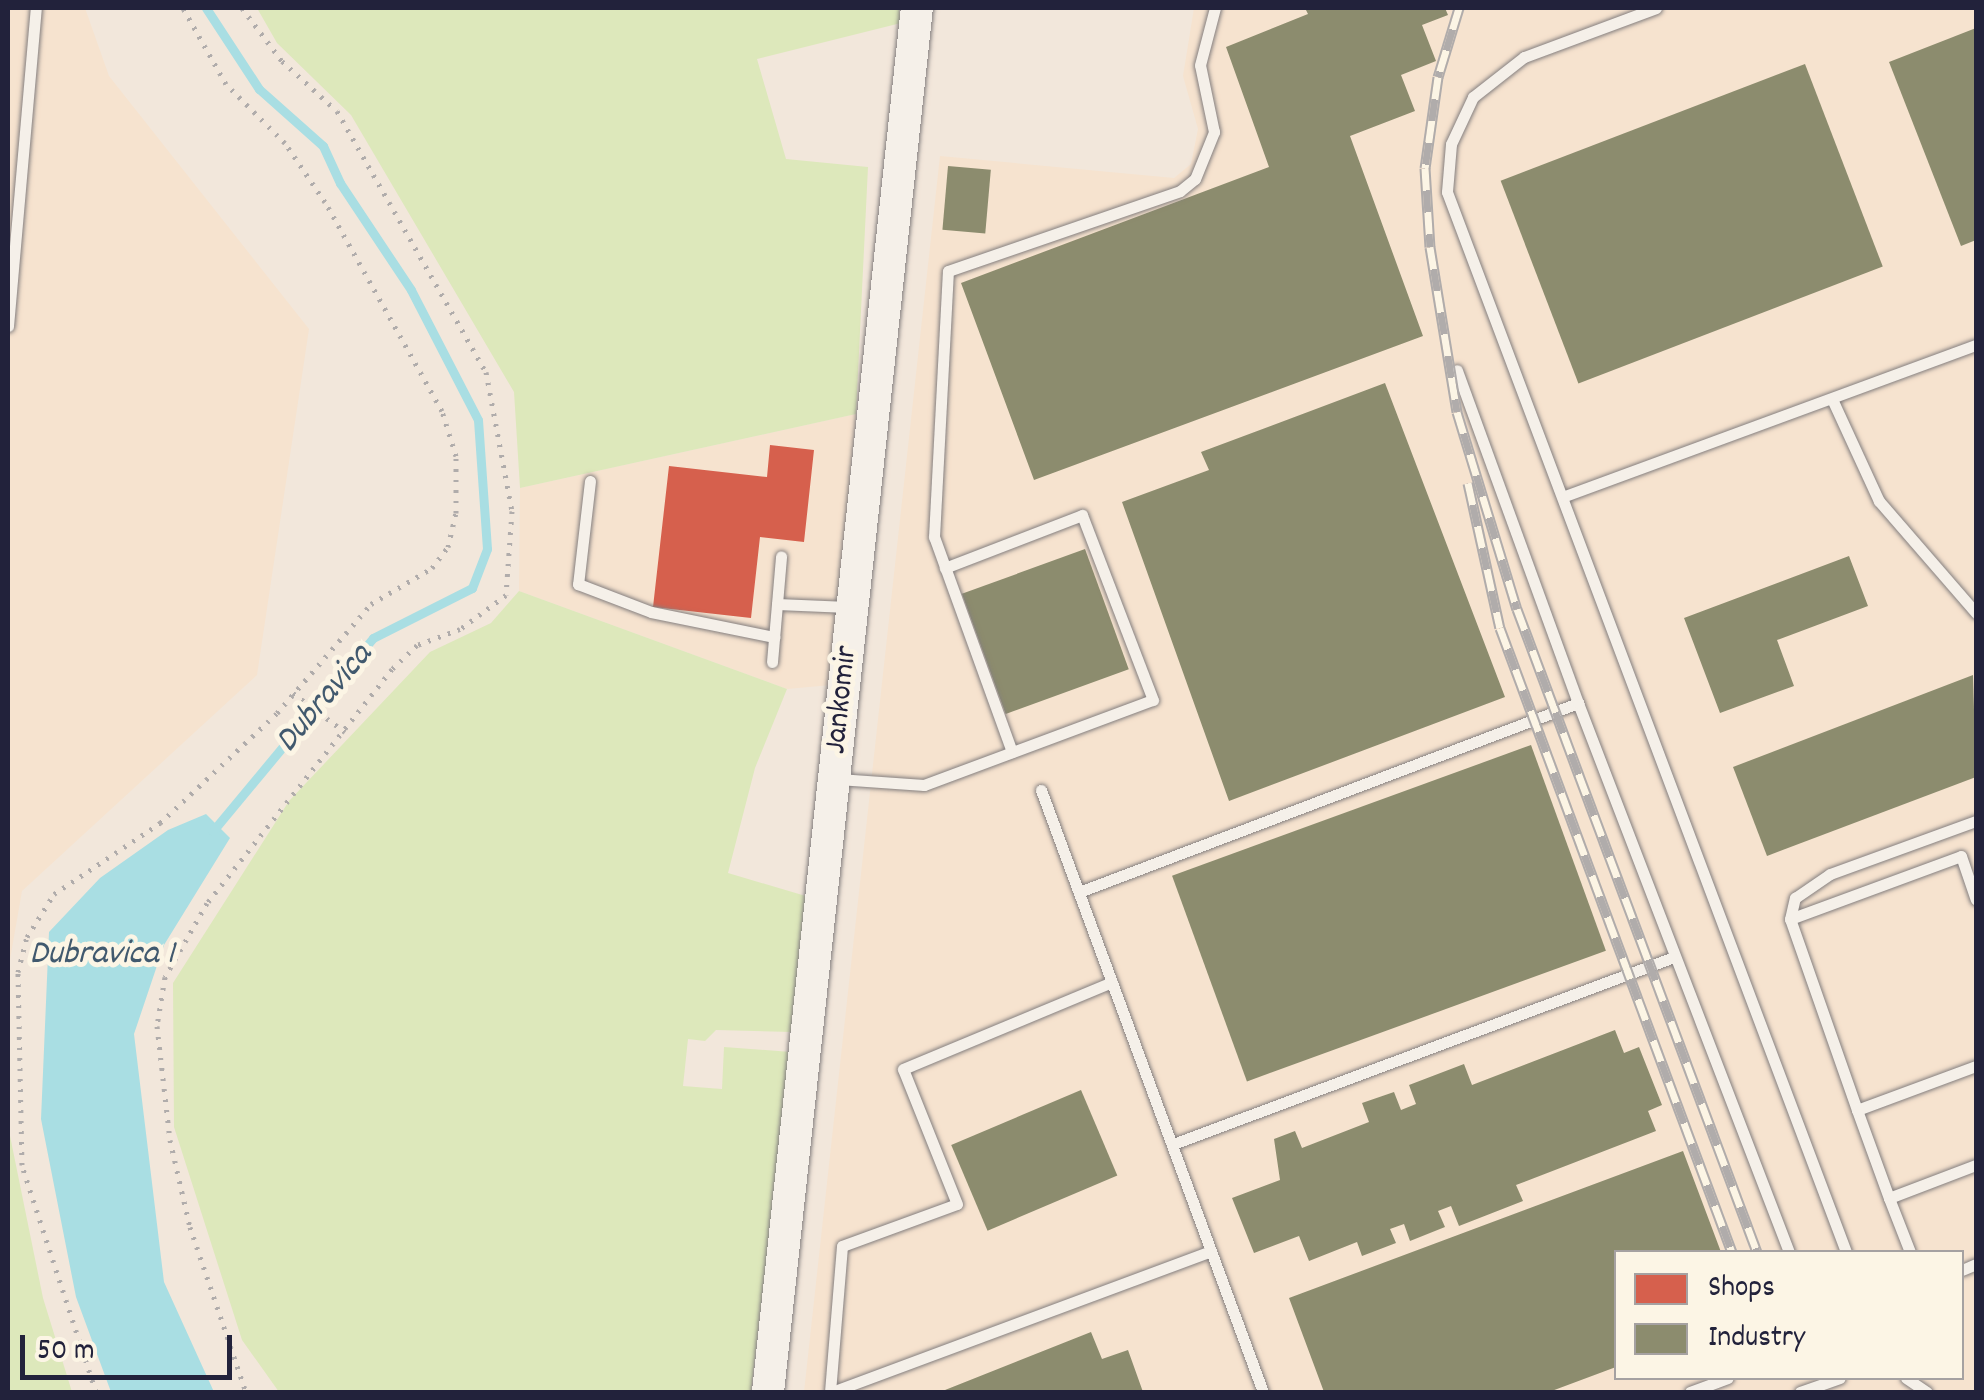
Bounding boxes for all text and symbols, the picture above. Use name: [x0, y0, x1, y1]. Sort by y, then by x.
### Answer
water label: Dubravica: [267, 636, 383, 762]
street label: Jankomir: [818, 644, 868, 756]
water label: Dubravica 1: [30, 934, 174, 976]
legend: [1614, 1250, 1964, 1380]
text: Shops: [1708, 1268, 1775, 1311]
scale bar: [25, 1315, 238, 1377]
text: Industry: [1708, 1318, 1805, 1361]
text: 50 m: [37, 1331, 95, 1374]

